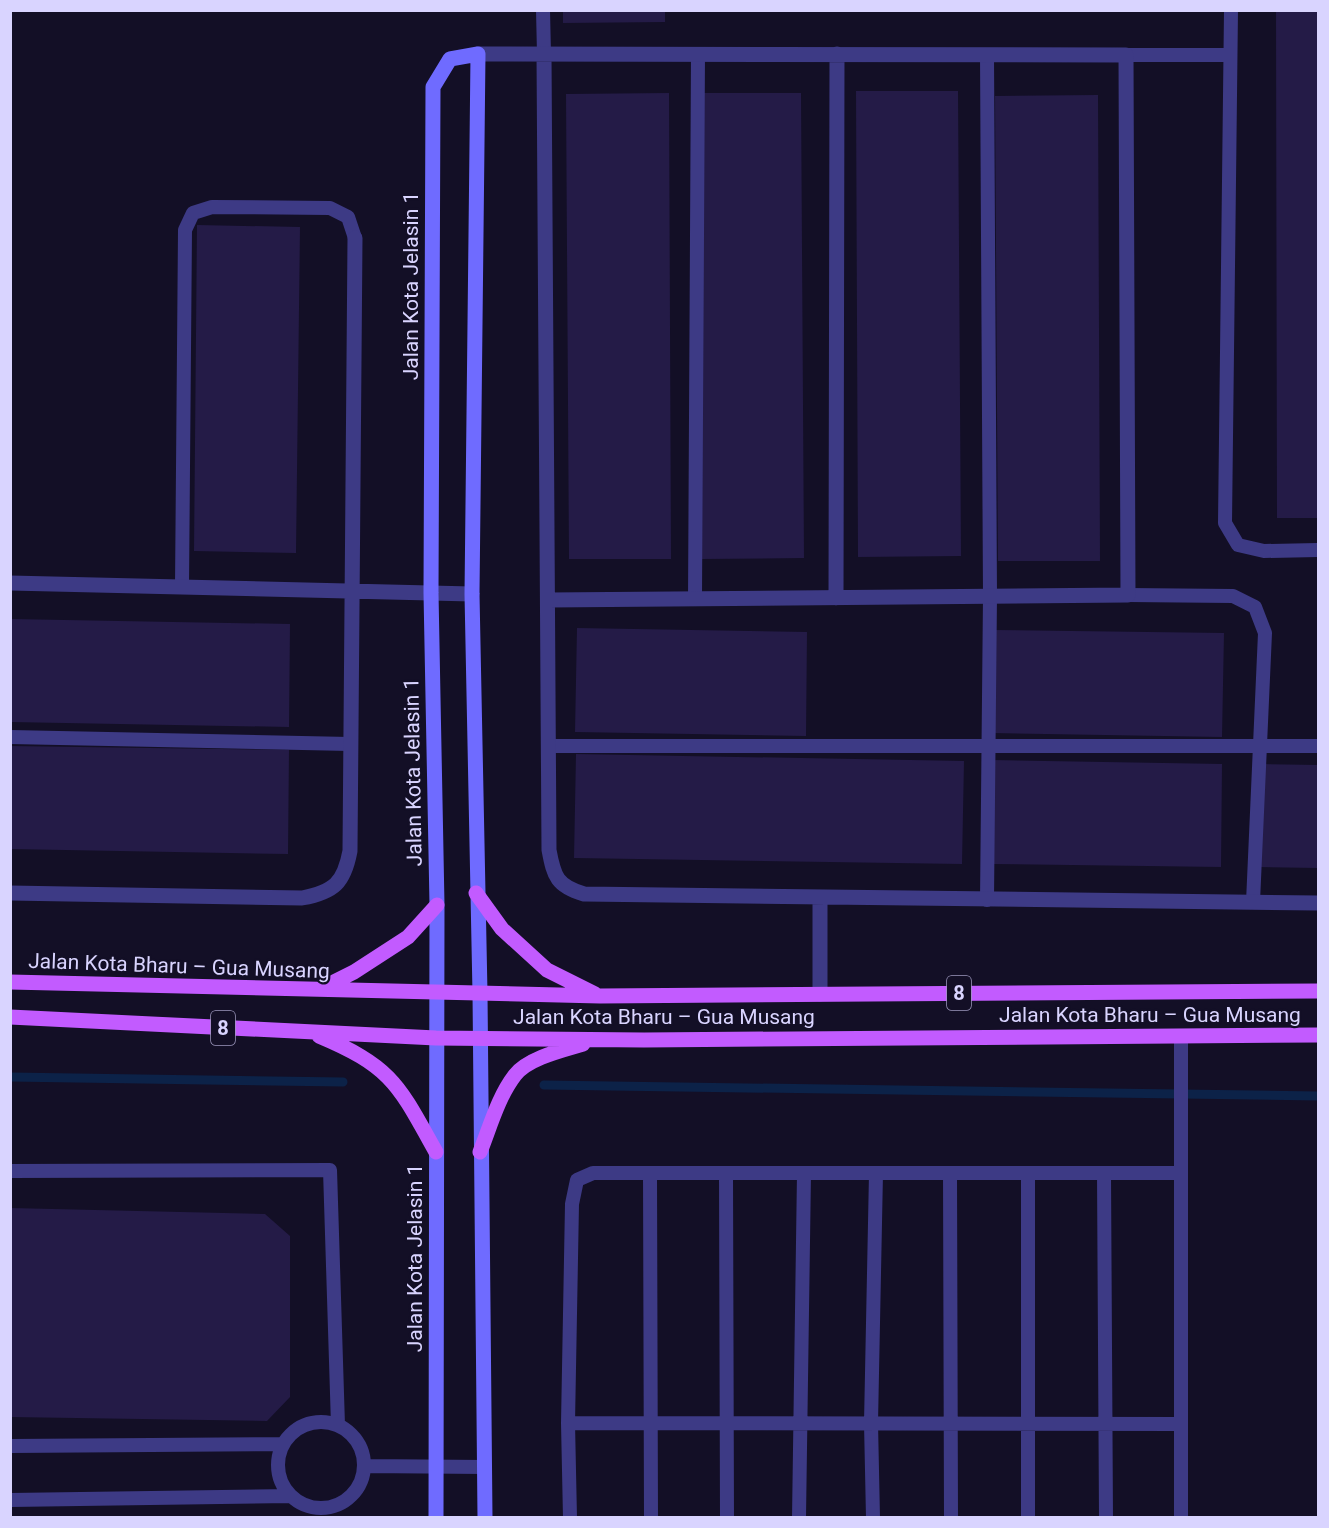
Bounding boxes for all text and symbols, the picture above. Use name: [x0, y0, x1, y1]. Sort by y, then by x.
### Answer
street label: Jalan Kota Jelasin 1: [399, 192, 423, 380]
street label: Jalan Kota Jelasin 1: [399, 678, 427, 866]
street label: Jalan Kota Bharu – Gua Musang: [28, 949, 330, 983]
road number: 8: [947, 976, 971, 1010]
street label: Jalan Kota Bharu – Gua Musang: [999, 1003, 1301, 1027]
street label: Jalan Kota Bharu – Gua Musang: [513, 1005, 815, 1029]
road number: 8: [211, 1011, 235, 1045]
street label: Jalan Kota Jelasin 1: [403, 1164, 427, 1352]

